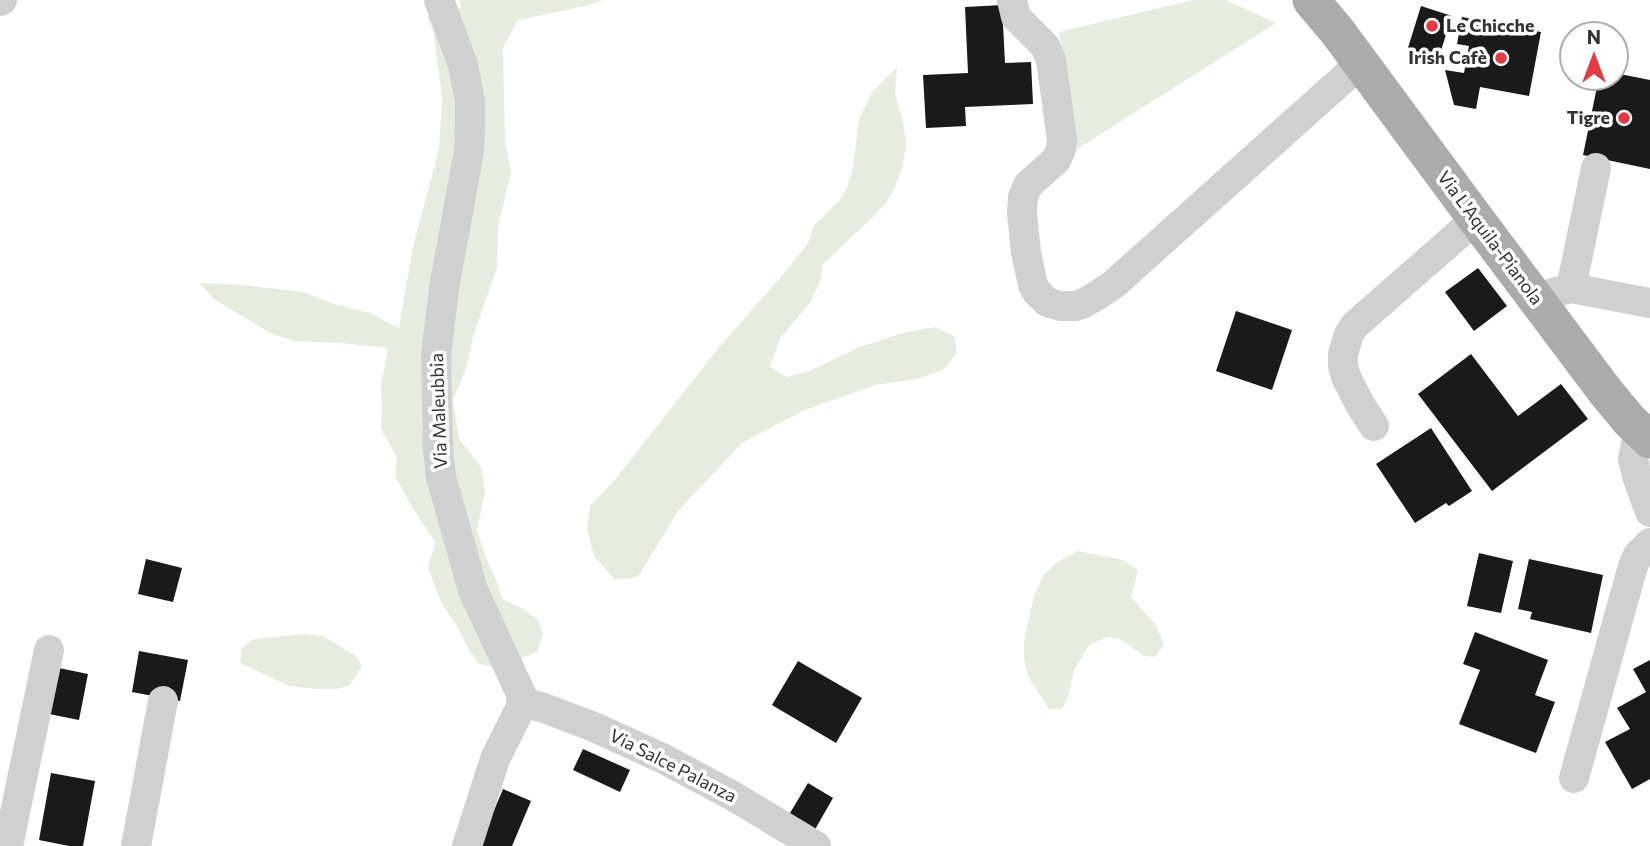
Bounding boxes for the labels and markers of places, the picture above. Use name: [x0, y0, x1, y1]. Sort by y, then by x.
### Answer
place label: Le Chicche: [1446, 15, 1534, 37]
marker: Le Chicche: [1424, 18, 1440, 34]
place label: Irish Cafè: [1408, 47, 1487, 69]
marker: Irish Cafè: [1493, 50, 1509, 66]
place label: Tigre: [1567, 107, 1610, 129]
marker: Tigre: [1616, 110, 1632, 126]

